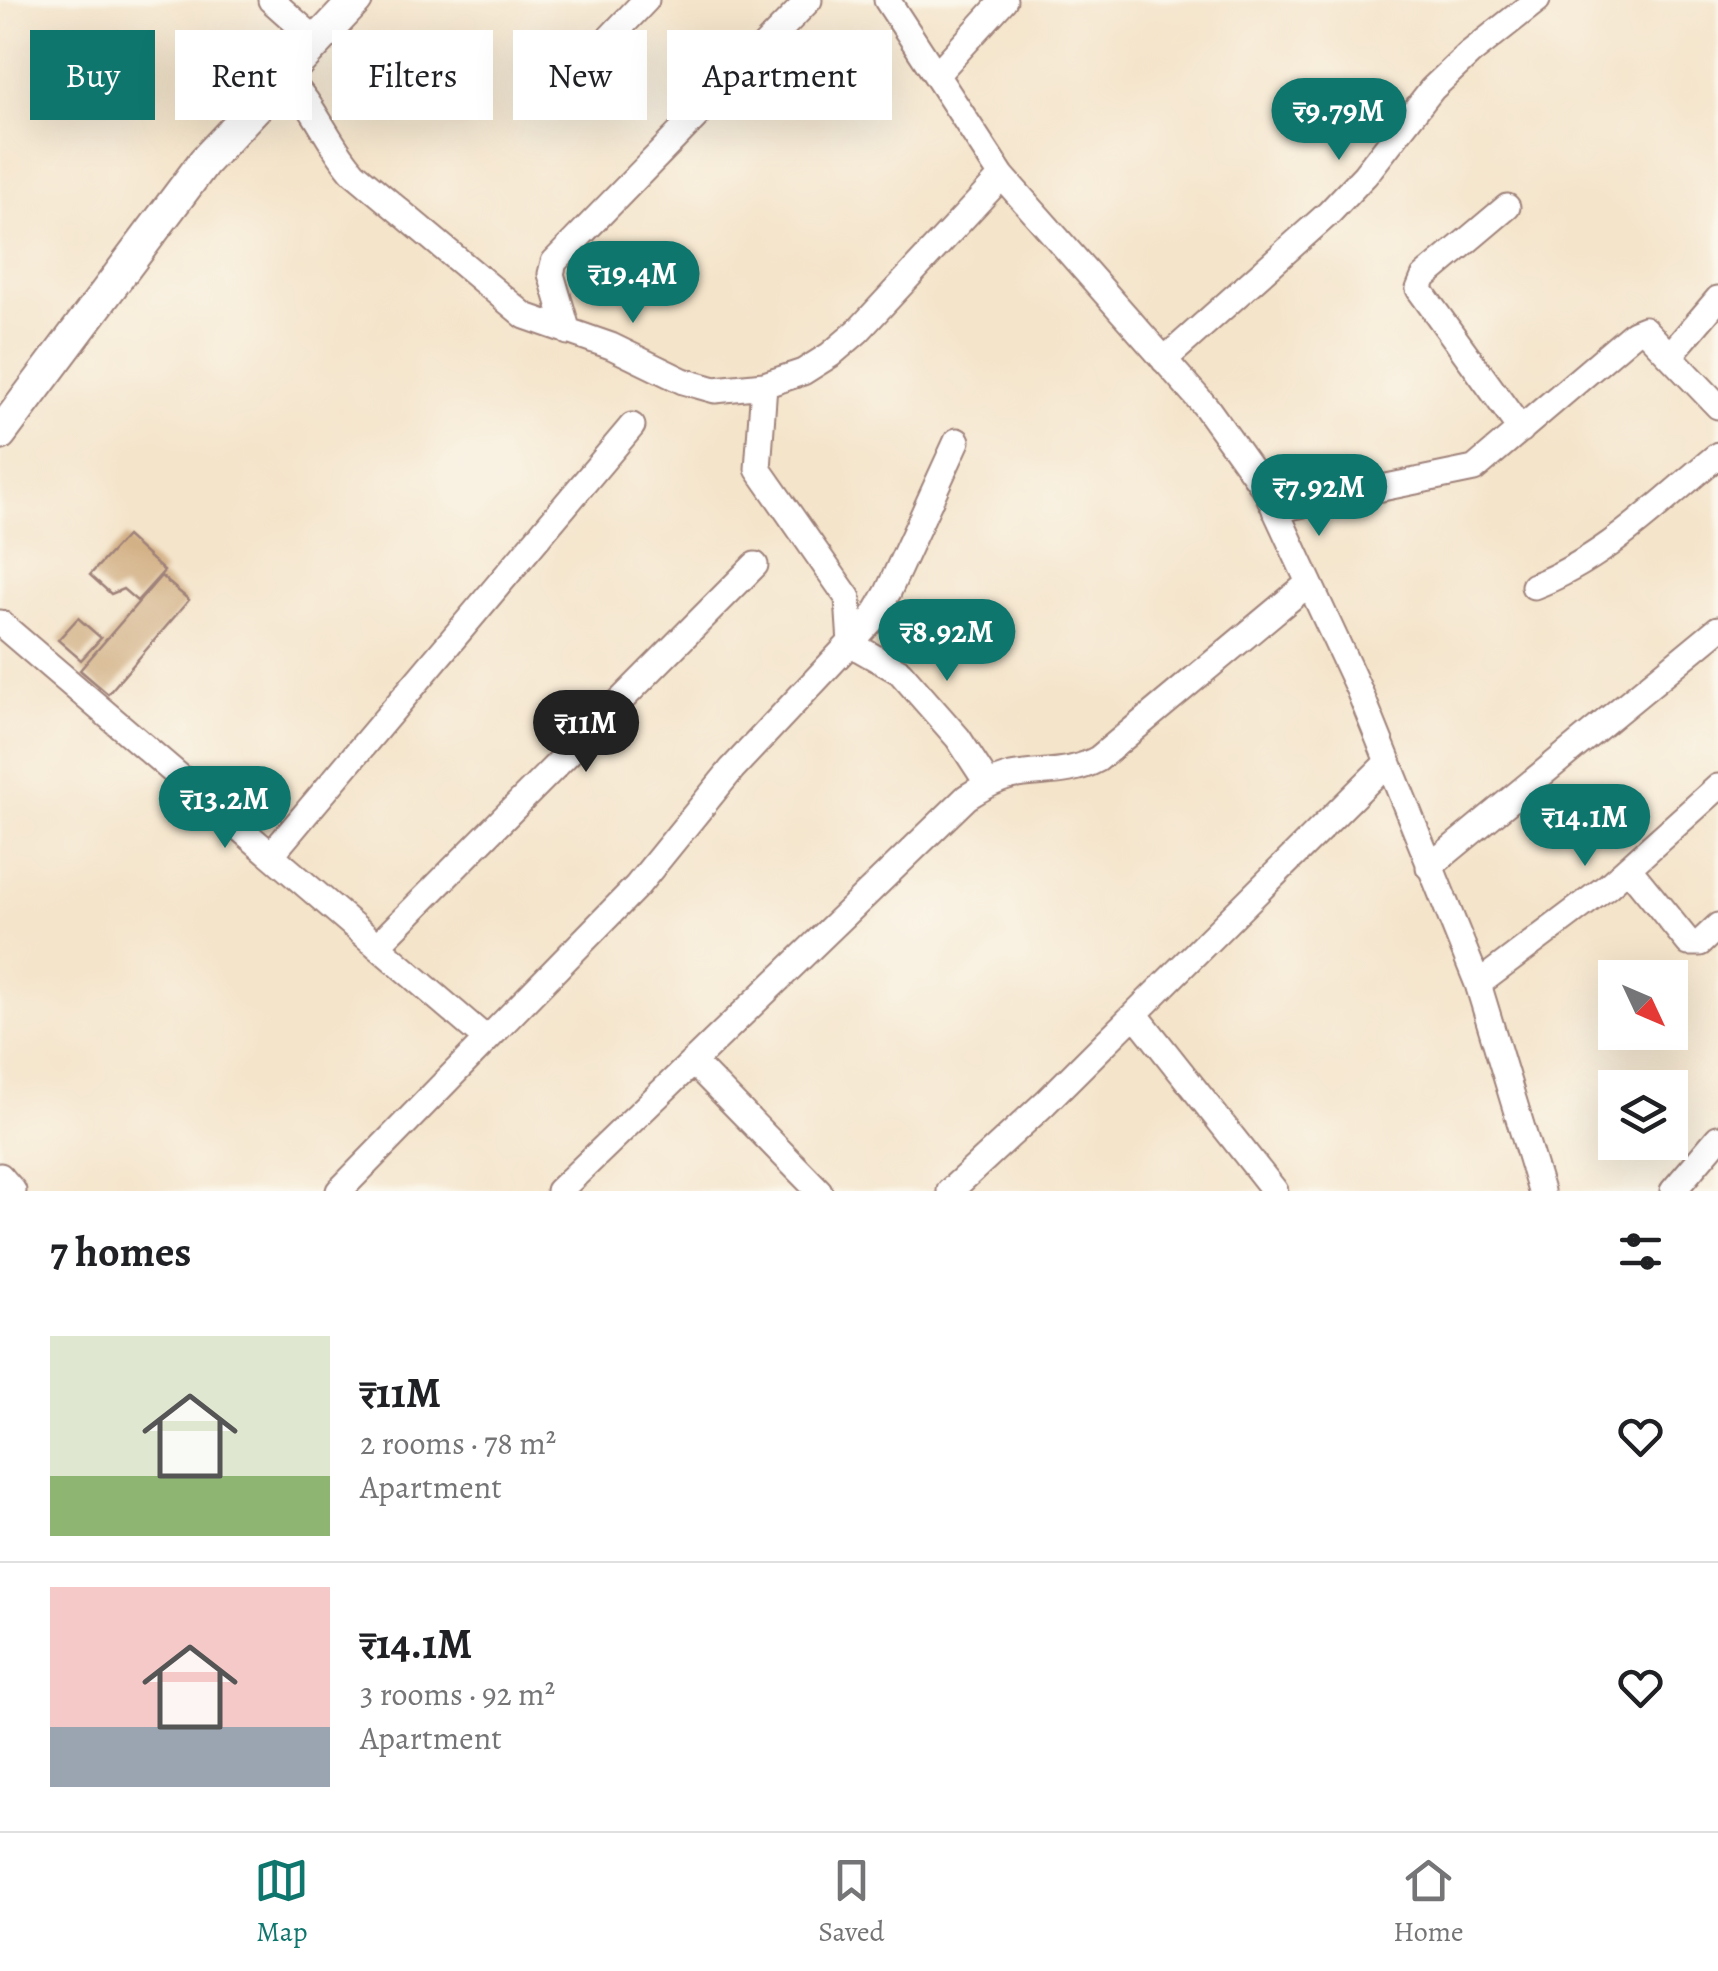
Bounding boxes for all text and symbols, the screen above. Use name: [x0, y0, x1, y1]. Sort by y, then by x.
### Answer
chip: Buy: [30, 30, 155, 120]
chip: Rent: [175, 30, 312, 120]
chip: Filters: [332, 30, 493, 120]
chip: New: [513, 30, 647, 120]
chip: Apartment: [667, 30, 892, 120]
pin: ₹9.79M: [1258, 78, 1420, 163]
text: ₹9.79M: [1294, 88, 1384, 132]
pin: ₹19.4M: [552, 241, 714, 326]
text: ₹19.4M: [589, 251, 678, 295]
pin: ₹7.92M: [1238, 454, 1400, 539]
text: ₹7.92M: [1273, 464, 1365, 508]
pin: ₹8.92M: [866, 599, 1028, 684]
text: ₹8.92M: [900, 609, 994, 653]
pin: ₹11M: [527, 690, 645, 775]
text: ₹11M: [555, 700, 617, 744]
pin: ₹13.2M: [144, 766, 306, 851]
text: ₹13.2M: [181, 776, 269, 820]
pin: ₹14.1M: [1504, 784, 1666, 869]
text: ₹14.1M: [1542, 794, 1628, 838]
north arrow: [1598, 960, 1688, 1050]
map controls: [1598, 960, 1688, 1160]
button: layers: [1598, 1070, 1688, 1160]
text: 7 homes: [50, 1223, 191, 1280]
icon: filters: [1613, 1224, 1668, 1279]
text: ₹11M: [360, 1364, 441, 1421]
icon: home: [130, 1376, 250, 1496]
icon: heart: [1613, 1409, 1668, 1464]
text: 2 rooms · 78 m²: [360, 1421, 556, 1465]
text: Apartment: [360, 1465, 502, 1509]
text: ₹14.1M: [360, 1615, 472, 1672]
icon: home: [130, 1627, 250, 1747]
icon: heart: [1613, 1660, 1668, 1715]
text: 3 rooms · 92 m²: [360, 1672, 555, 1716]
text: Apartment: [360, 1716, 502, 1760]
tab: Map: [254, 1853, 309, 1951]
tab: Saved: [818, 1853, 885, 1951]
tab: Home: [1393, 1853, 1464, 1951]

